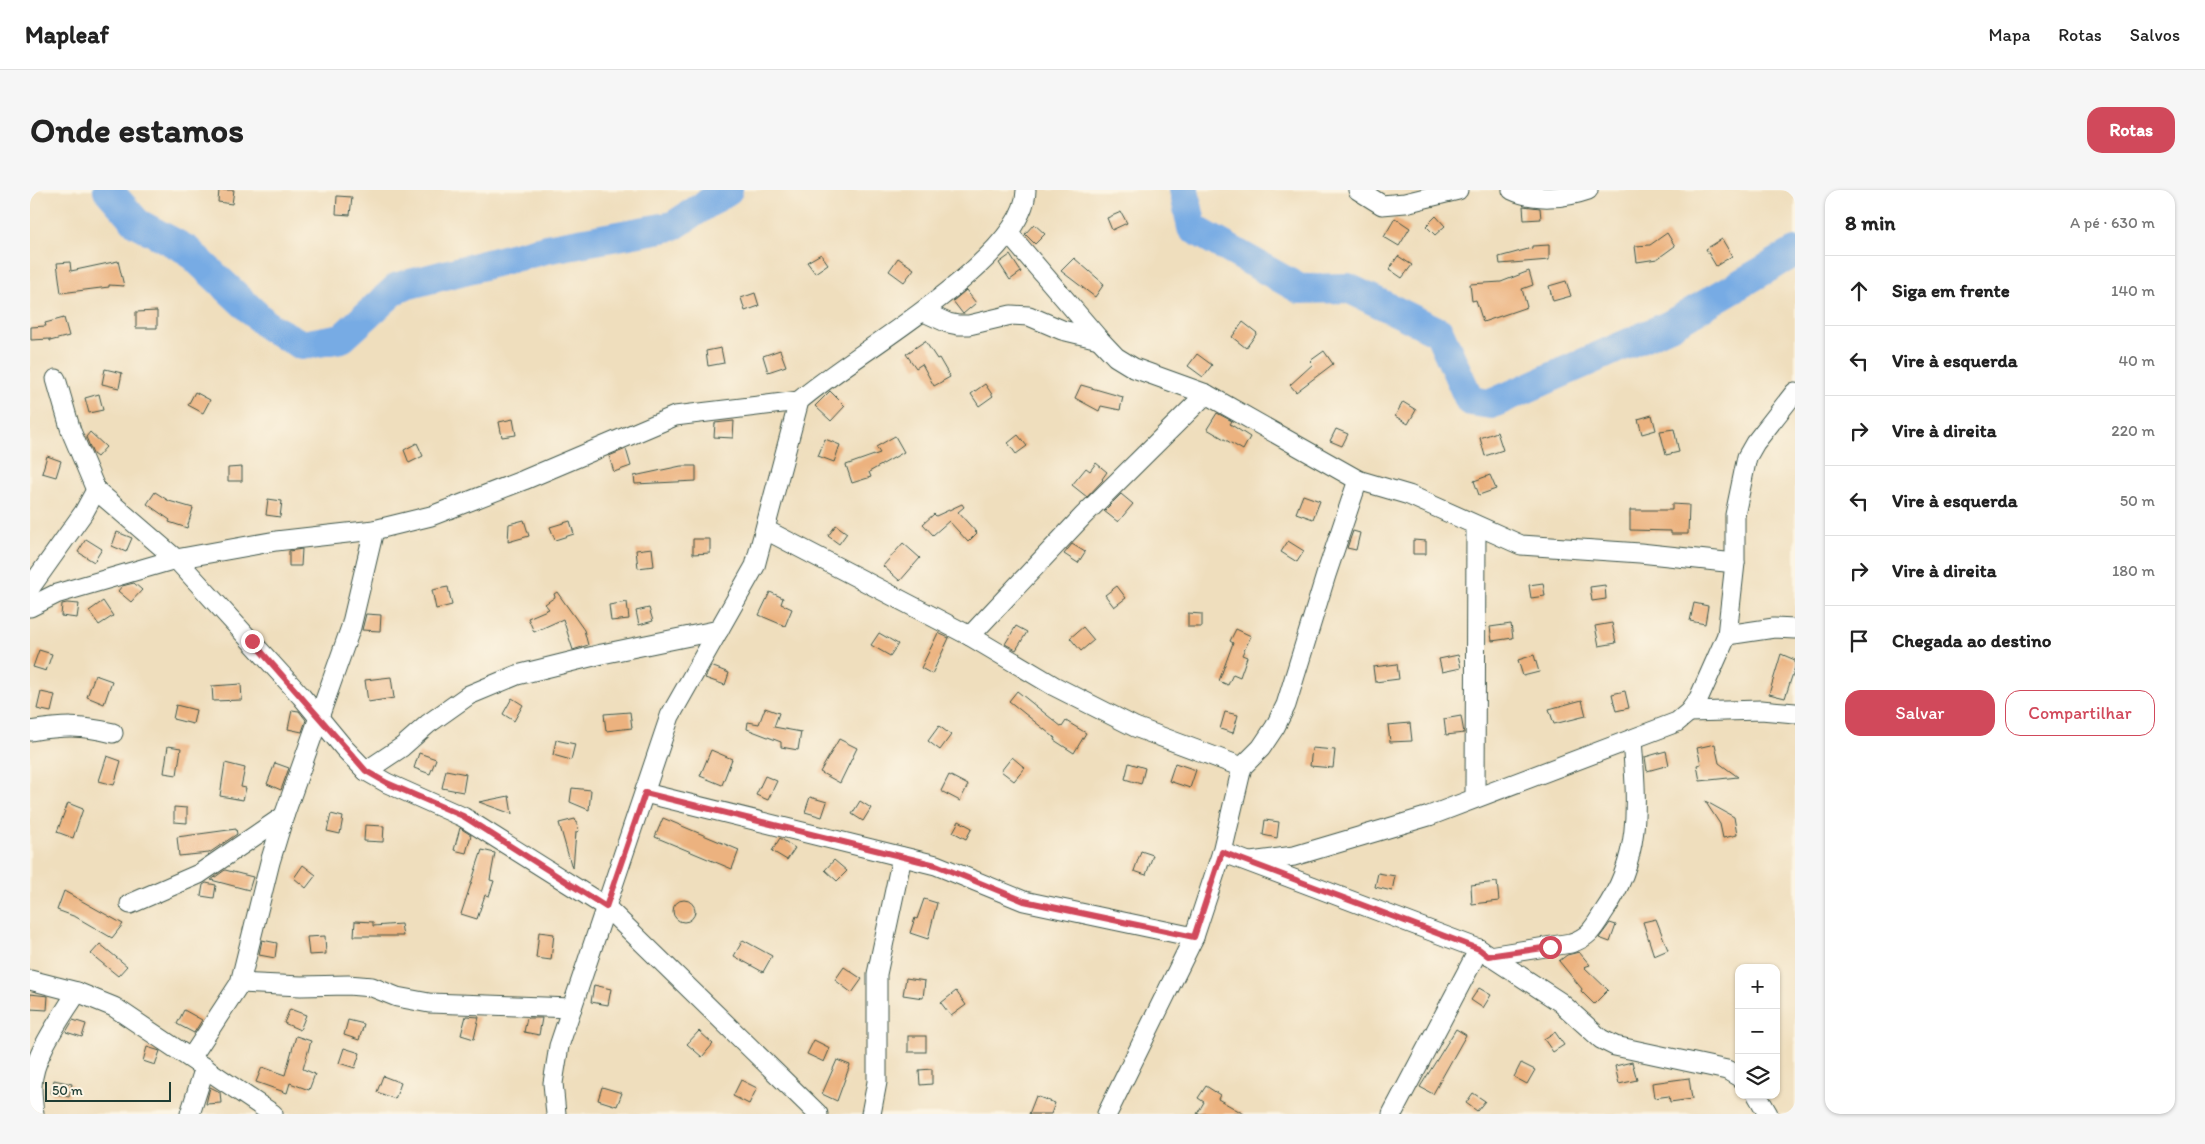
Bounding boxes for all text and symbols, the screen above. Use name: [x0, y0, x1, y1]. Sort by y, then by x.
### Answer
text: Mapleaf: [25, 20, 109, 49]
text: Mapa: [1988, 24, 2030, 46]
text: Rotas: [2058, 24, 2102, 46]
text: Salvos: [2130, 24, 2180, 46]
button: Rotas: [2087, 107, 2175, 153]
text: Onde estamos: [30, 109, 244, 151]
text: 8 min: [1845, 210, 1895, 235]
text: A pé · 630 m: [2070, 213, 2155, 232]
icon: ahead: [1845, 277, 1873, 305]
text: Siga em frente: [1892, 279, 2010, 302]
text: 140 m: [2111, 281, 2155, 300]
icon: left: [1845, 347, 1873, 375]
text: Vire à esquerda: [1892, 349, 2018, 372]
text: 40 m: [2118, 351, 2155, 370]
icon: right: [1845, 417, 1873, 445]
text: Vire à direita: [1892, 419, 1997, 442]
text: 220 m: [2111, 421, 2155, 440]
icon: left: [1845, 487, 1873, 515]
text: Vire à esquerda: [1892, 489, 2018, 512]
text: 50 m: [2120, 491, 2155, 510]
icon: right: [1845, 557, 1873, 585]
text: Vire à direita: [1892, 559, 1997, 582]
text: 180 m: [2112, 561, 2155, 580]
icon: arrive: [1845, 627, 1873, 655]
text: Chegada ao destino: [1892, 629, 2051, 652]
route end: [241, 630, 264, 653]
button: Salvar: [1845, 690, 1995, 736]
button: Compartilhar: [2005, 690, 2155, 736]
route start: [1539, 936, 1562, 959]
map controls: [1735, 964, 1780, 1099]
button: +: [1735, 964, 1780, 1009]
button: −: [1735, 1009, 1780, 1054]
button: layers: [1735, 1054, 1780, 1099]
scale bar: [45, 1079, 171, 1102]
text: 50 m: [52, 1082, 83, 1099]

